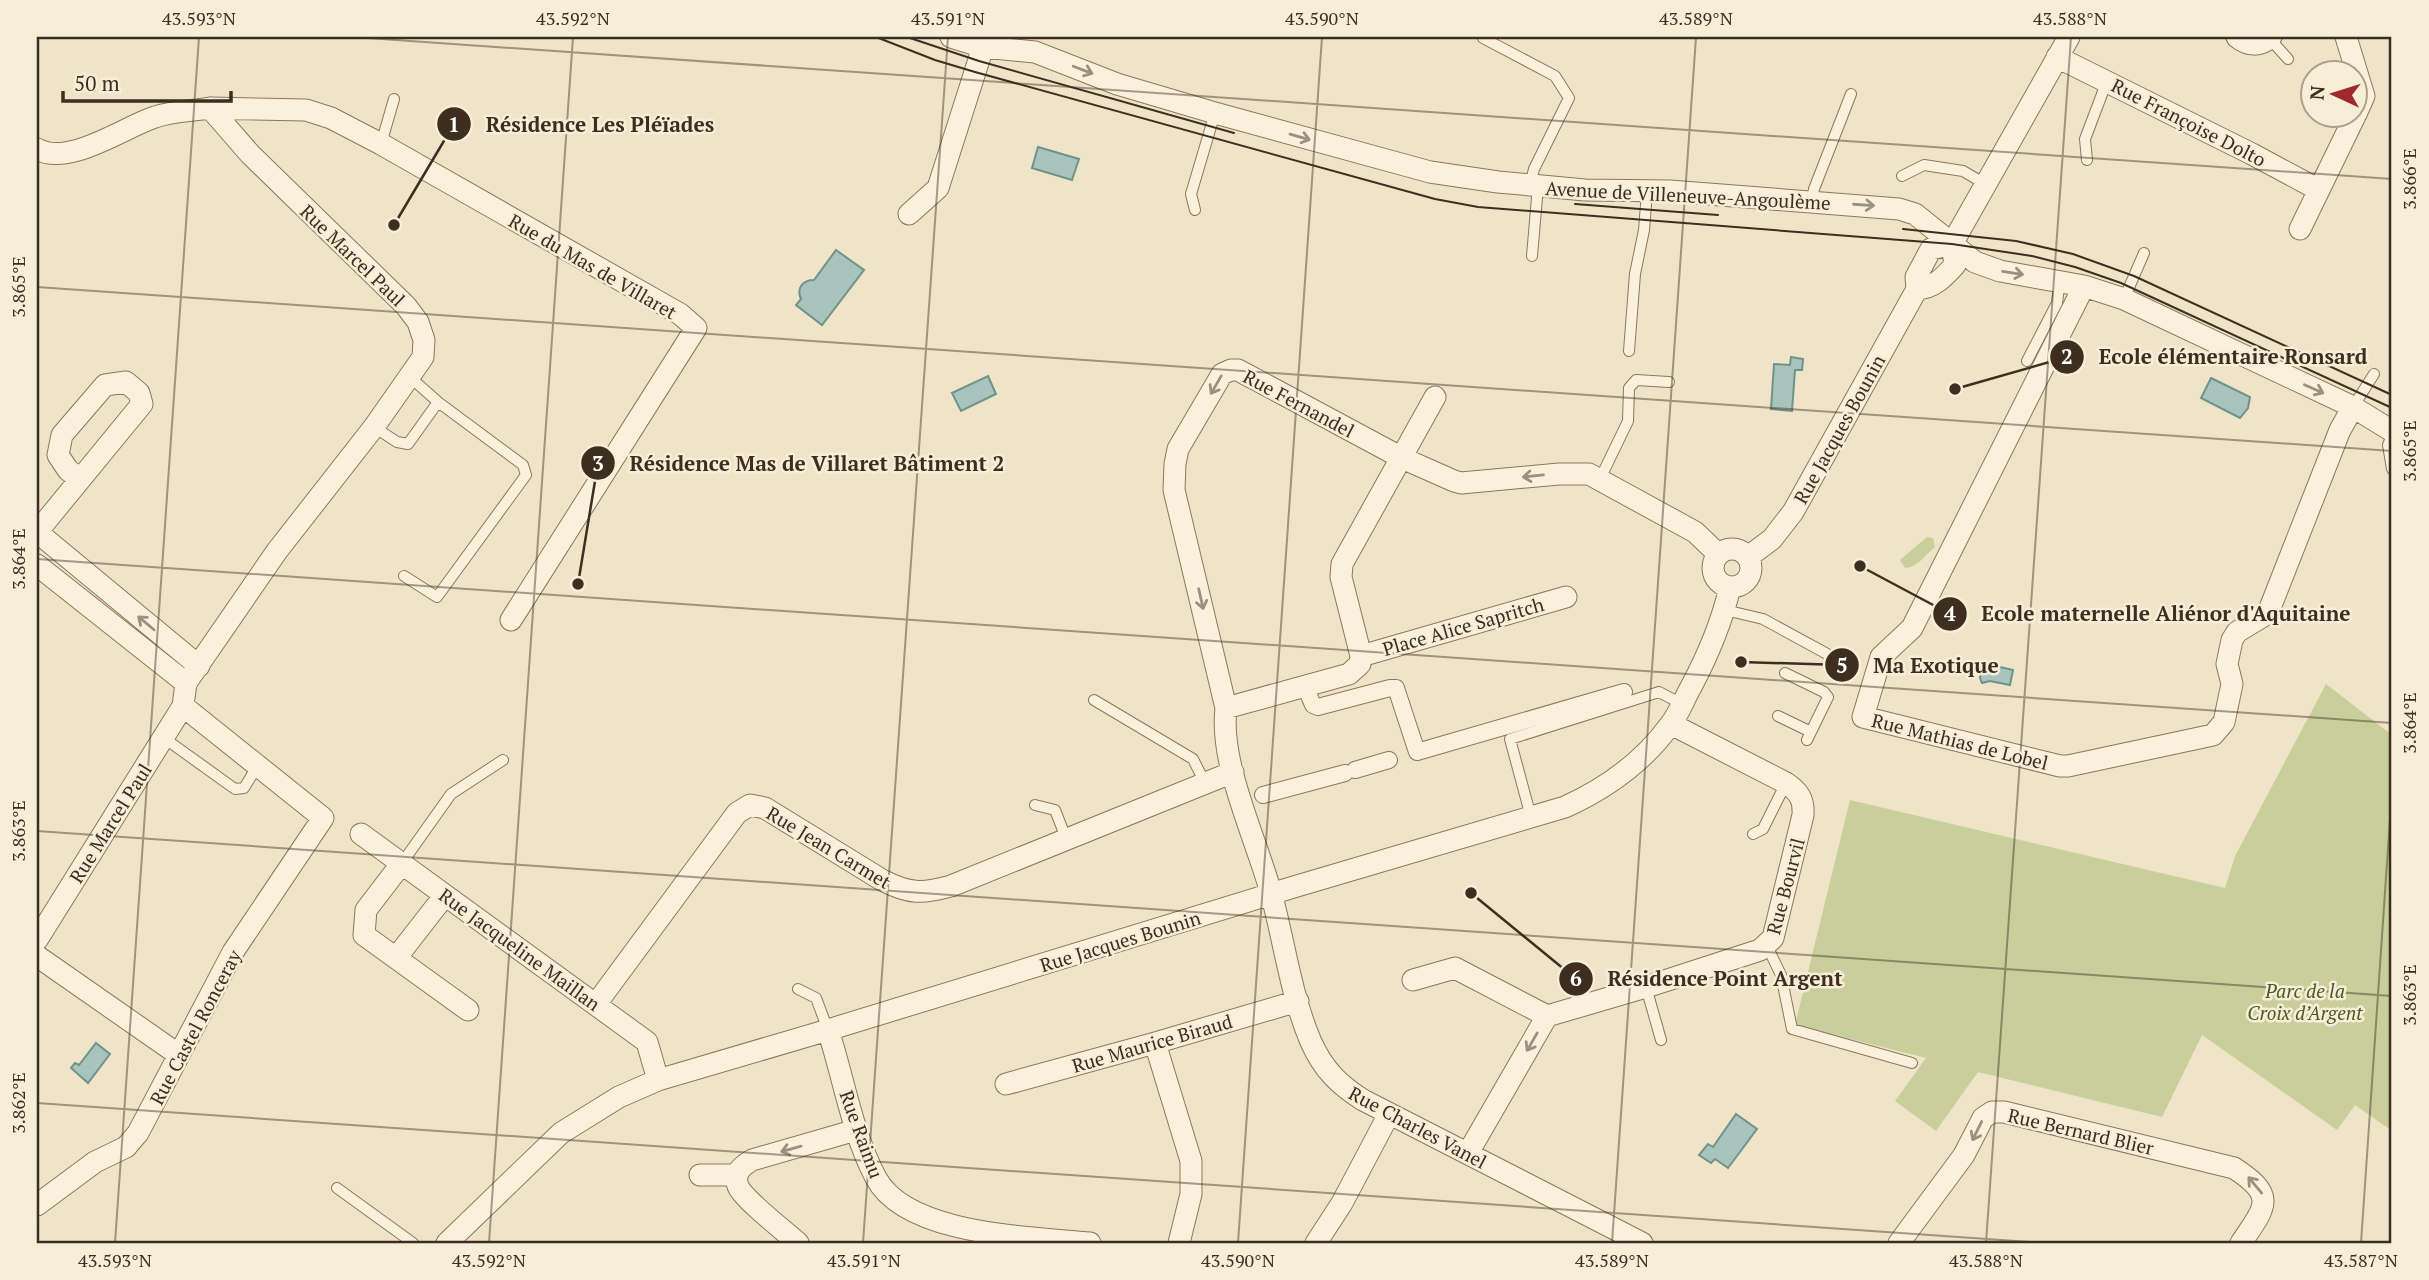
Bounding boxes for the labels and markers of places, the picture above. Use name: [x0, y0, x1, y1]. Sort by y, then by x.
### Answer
callout: Résidence Les Pléïades: [436, 103, 728, 145]
callout: Ecole élémentaire Ronsard: [2050, 336, 2382, 378]
callout: Résidence Mas de Villaret Bâtiment 2: [580, 442, 1018, 484]
callout: Ecole maternelle Aliénor d'Aquitaine: [1933, 593, 2365, 635]
callout: Ma Exotique: [1824, 644, 2013, 686]
callout: Résidence Point Argent: [1559, 958, 1857, 1000]

